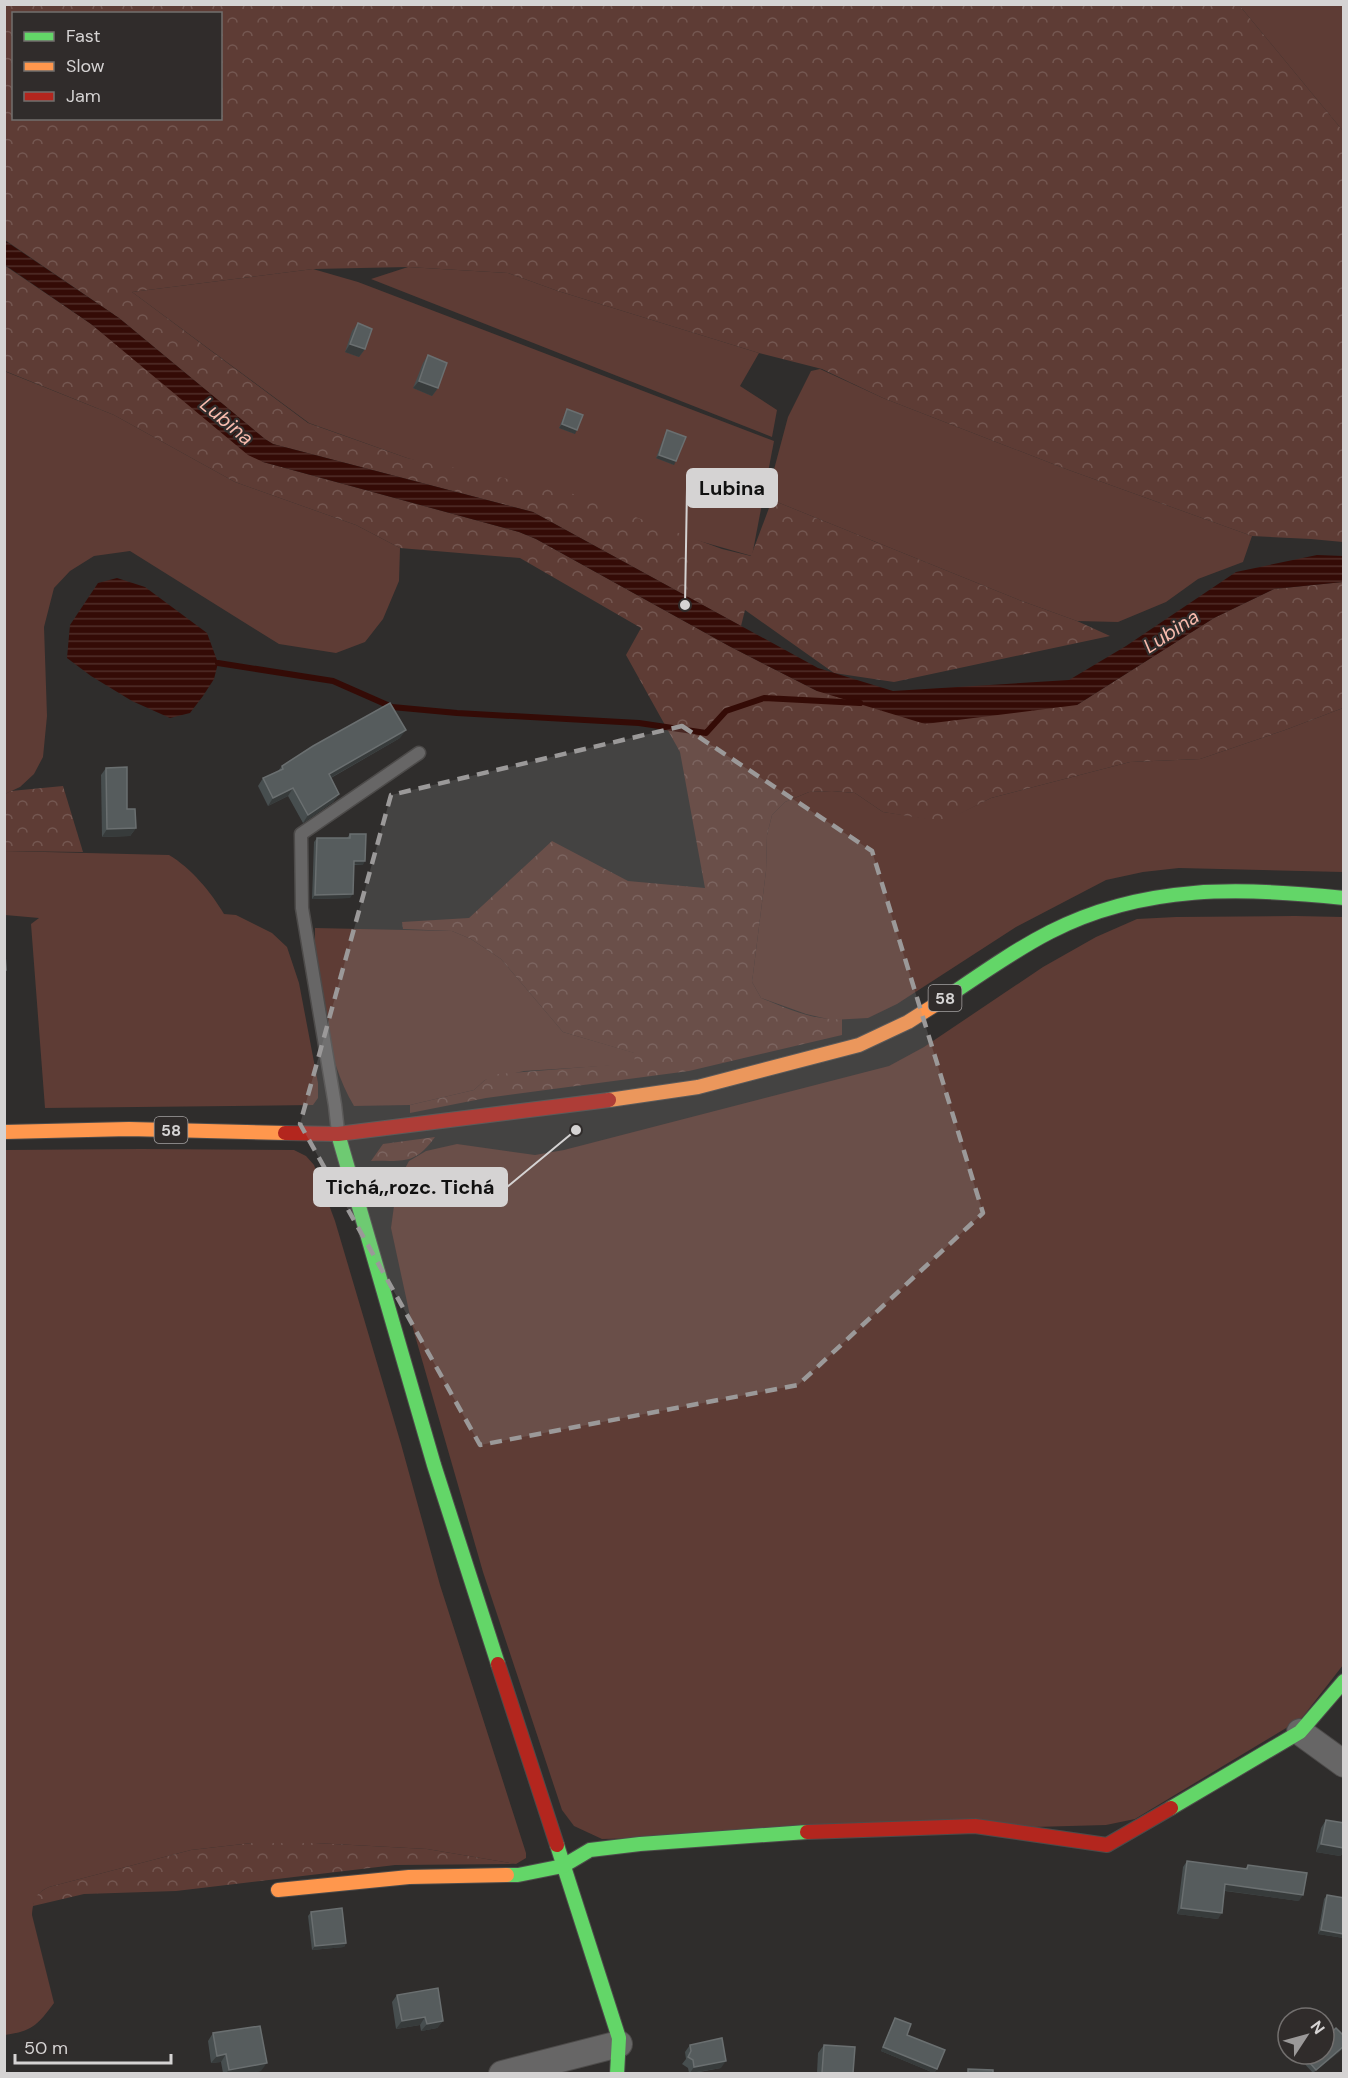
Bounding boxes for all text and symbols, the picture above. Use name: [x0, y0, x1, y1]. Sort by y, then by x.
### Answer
legend: [12, 12, 222, 120]
text: Fast: [66, 24, 101, 48]
text: Slow: [66, 54, 105, 78]
text: Jam: [66, 84, 101, 108]
water label: Lubina: [195, 391, 259, 451]
callout: Lubina: [687, 469, 777, 507]
text: Lubina: [699, 475, 765, 501]
water label: Lubina: [1138, 603, 1204, 659]
road number: 58: [928, 985, 962, 1011]
road number: 58: [154, 1117, 188, 1143]
callout: Tichá,,rozc. Tichá: [314, 1168, 507, 1206]
text: Tichá,,rozc. Tichá: [325, 1174, 495, 1200]
north arrow: [1276, 2006, 1336, 2066]
text: N: [1306, 2017, 1330, 2038]
scale bar: [15, 2027, 171, 2065]
text: 50 m: [24, 2036, 68, 2060]

